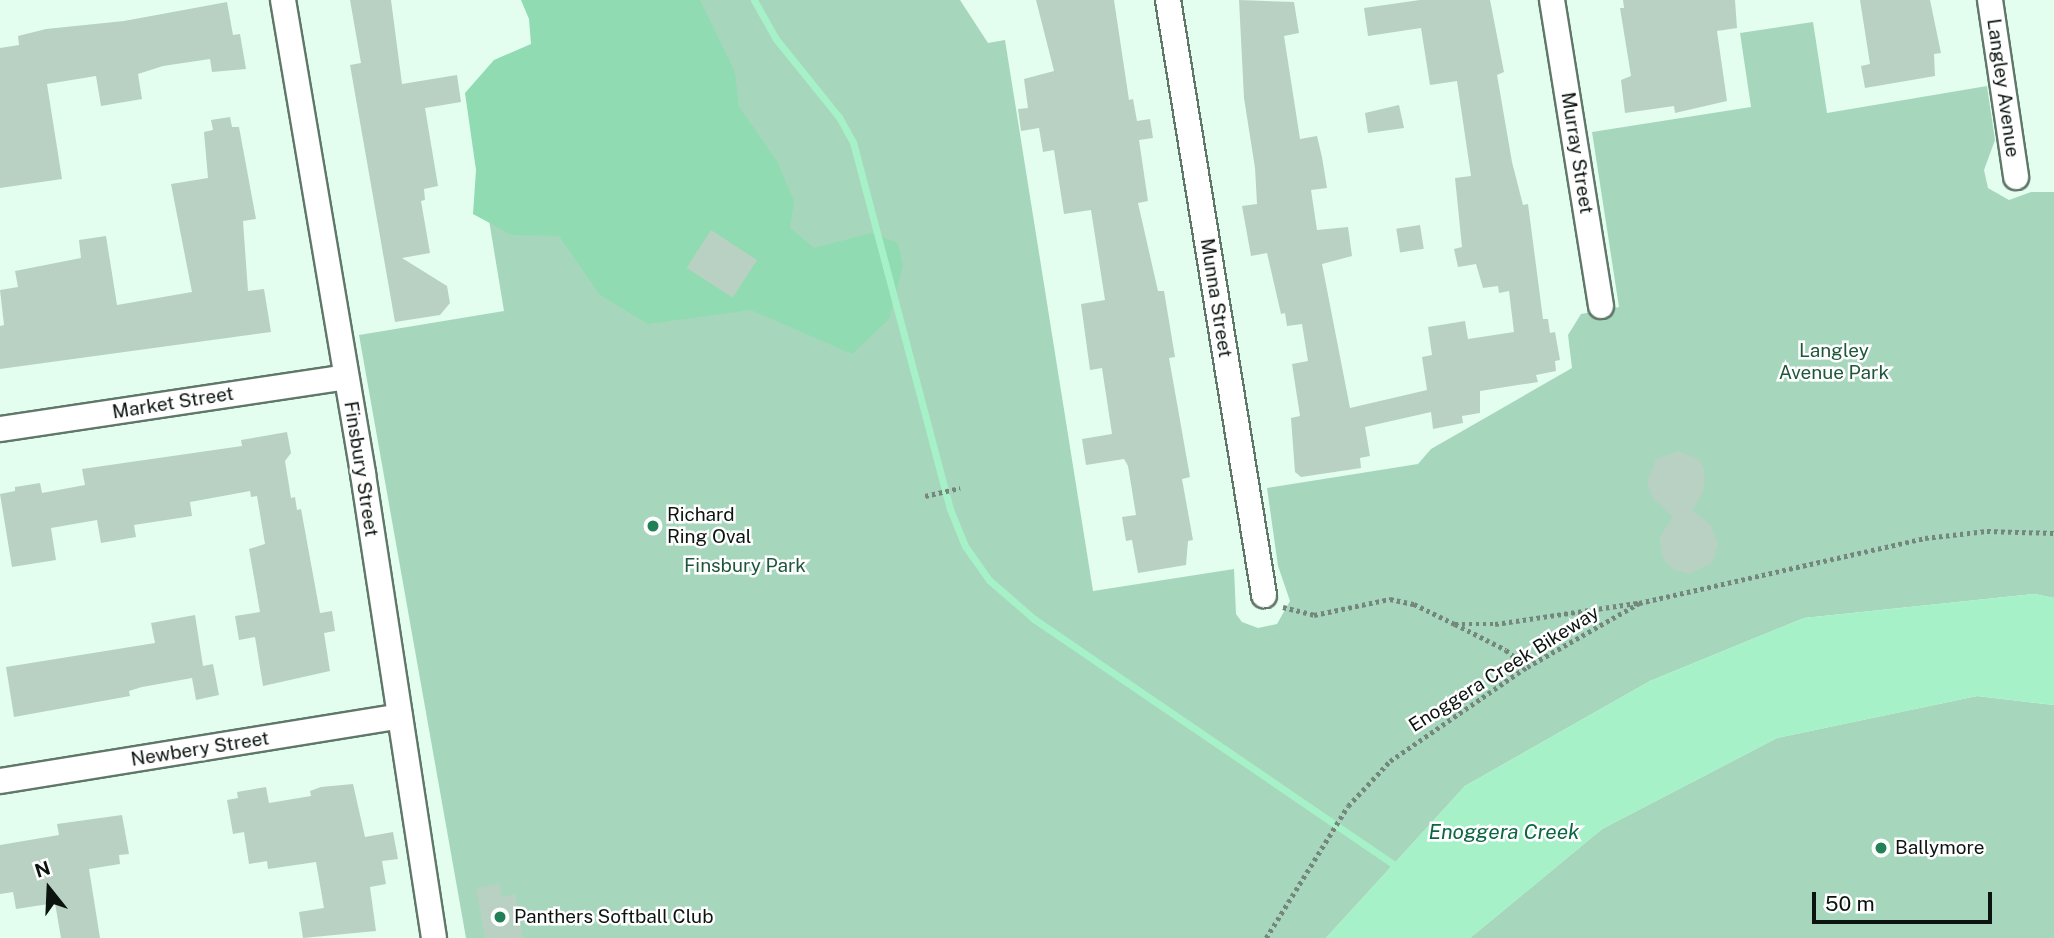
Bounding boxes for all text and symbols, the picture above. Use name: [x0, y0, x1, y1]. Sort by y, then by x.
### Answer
street label: Langley Avenue: [1982, 17, 2024, 159]
street label: Murray Street: [1556, 90, 1598, 216]
street label: Munna Street: [1195, 237, 1237, 359]
park label: Langley Avenue Park: [1779, 340, 1889, 384]
street label: Market Street: [111, 382, 235, 424]
street label: Finsbury Street: [339, 400, 383, 538]
place label: Richard Ring Oval: [667, 504, 752, 548]
marker: Richard Ring Oval: [645, 518, 661, 534]
park label: Finsbury Park: [684, 555, 806, 577]
street label: Enoggera Creek Bikeway: [1405, 601, 1603, 737]
street label: Newbery Street: [129, 727, 271, 771]
water label: Enoggera Creek: [1429, 819, 1579, 845]
place label: Ballymore: [1895, 837, 1984, 859]
marker: Ballymore: [1873, 840, 1889, 856]
north arrow: [14, 854, 84, 924]
text: N: [32, 856, 53, 882]
scale bar: [1816, 878, 1996, 922]
text: 50 m: [1825, 891, 1875, 916]
place label: Panthers Softball Club: [514, 906, 714, 928]
marker: Panthers Softball Club: [492, 909, 508, 925]

